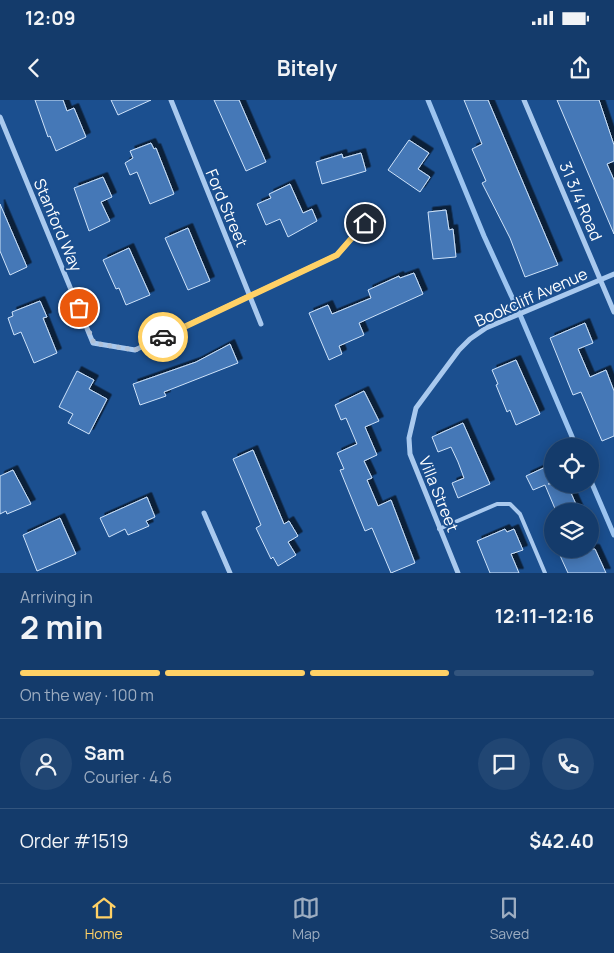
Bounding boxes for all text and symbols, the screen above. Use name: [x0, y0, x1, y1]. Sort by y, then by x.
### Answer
text: 12:09: [25, 5, 75, 31]
text: Bitely: [277, 53, 337, 83]
icon: back: [20, 54, 48, 82]
icon: share: [566, 54, 594, 82]
street label: 31 3/4 Road: [554, 158, 608, 244]
street label: Ford Street: [201, 166, 253, 250]
street label: Stanford Way: [29, 175, 88, 275]
pin: [344, 202, 386, 244]
icon: home: [351, 209, 379, 237]
street label: Bookcliff Avenue: [471, 262, 591, 332]
pin: [58, 287, 100, 329]
icon: bag: [65, 294, 93, 322]
courier: [138, 312, 188, 362]
icon: car: [149, 323, 177, 351]
map controls: [544, 438, 599, 558]
button: locate: [544, 438, 599, 493]
street label: Villa Street: [414, 453, 464, 535]
button: layers: [544, 503, 599, 558]
text: Arriving in: [20, 586, 93, 608]
text: 12:11–12:16: [495, 603, 594, 629]
text: 2 min: [20, 605, 103, 649]
text: On the way · 100 m: [20, 684, 154, 706]
button: person: [20, 738, 72, 790]
button: chat: [478, 738, 530, 790]
button: phone: [542, 738, 594, 790]
text: Sam: [84, 740, 125, 766]
text: Courier · 4.6: [84, 766, 172, 788]
text: Order #1519: [20, 828, 129, 854]
text: $42.40: [529, 828, 594, 854]
tab: Home: [85, 894, 123, 943]
tab: Map: [292, 894, 320, 943]
tab: Saved: [490, 894, 529, 943]

